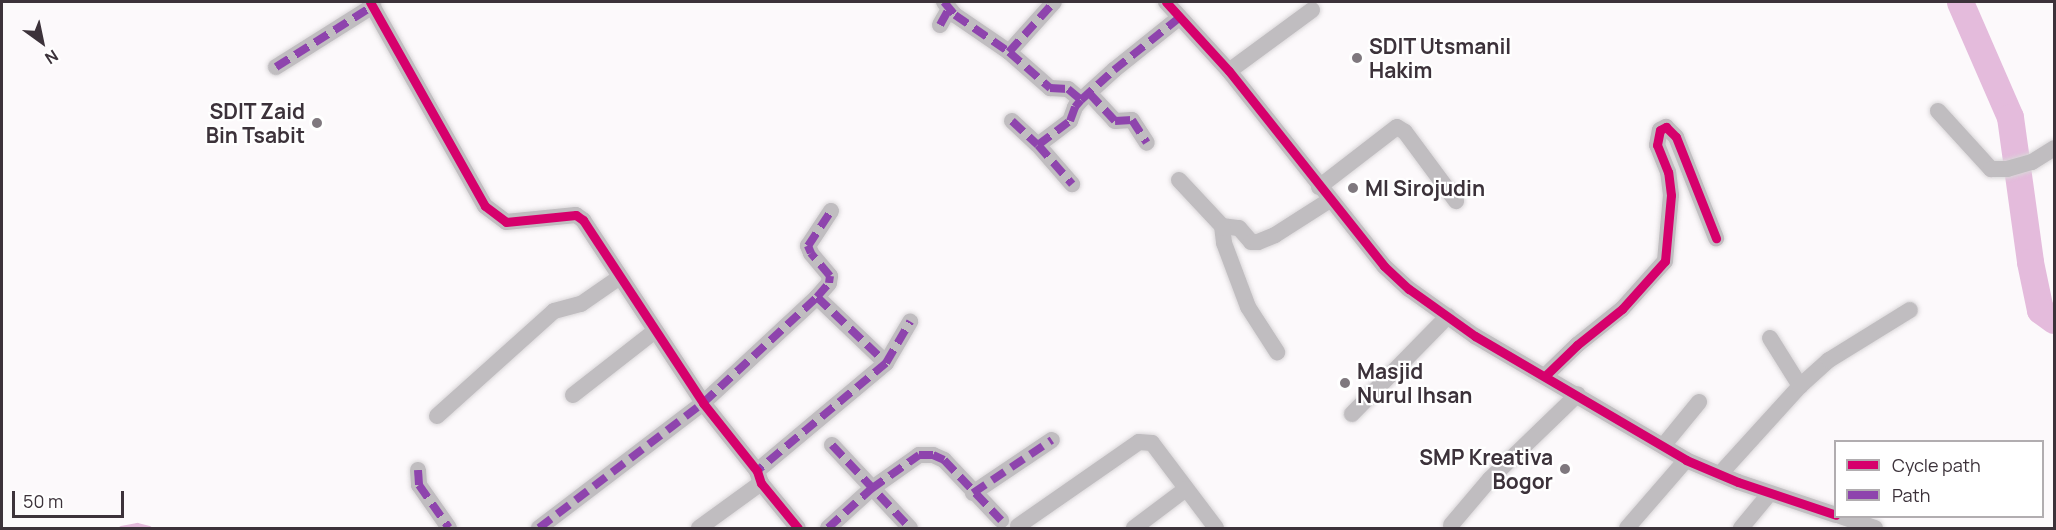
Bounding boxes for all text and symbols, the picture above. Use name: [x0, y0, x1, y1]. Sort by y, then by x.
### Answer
north arrow: [12, 12, 72, 72]
place label: SDIT Utsmanil Hakim: [1369, 33, 1512, 83]
text: N: [41, 45, 63, 69]
marker: SDIT Utsmanil Hakim: [1350, 51, 1364, 65]
place label: SDIT Zaid Bin Tsabit: [206, 98, 305, 148]
marker: SDIT Zaid Bin Tsabit: [310, 116, 324, 130]
place label: MI Sirojudin: [1365, 175, 1485, 201]
marker: MI Sirojudin: [1346, 181, 1360, 195]
place label: Masjid Nurul Ihsan: [1357, 358, 1472, 408]
marker: Masjid Nurul Ihsan: [1338, 376, 1352, 390]
legend: [1834, 440, 2044, 518]
place label: SMP Kreativa Bogor: [1419, 444, 1553, 494]
text: Cycle path: [1892, 453, 1981, 477]
marker: SMP Kreativa Bogor: [1558, 462, 1572, 476]
scale bar: [15, 479, 128, 517]
text: Path: [1892, 483, 1930, 507]
text: 50 m: [23, 489, 63, 513]

